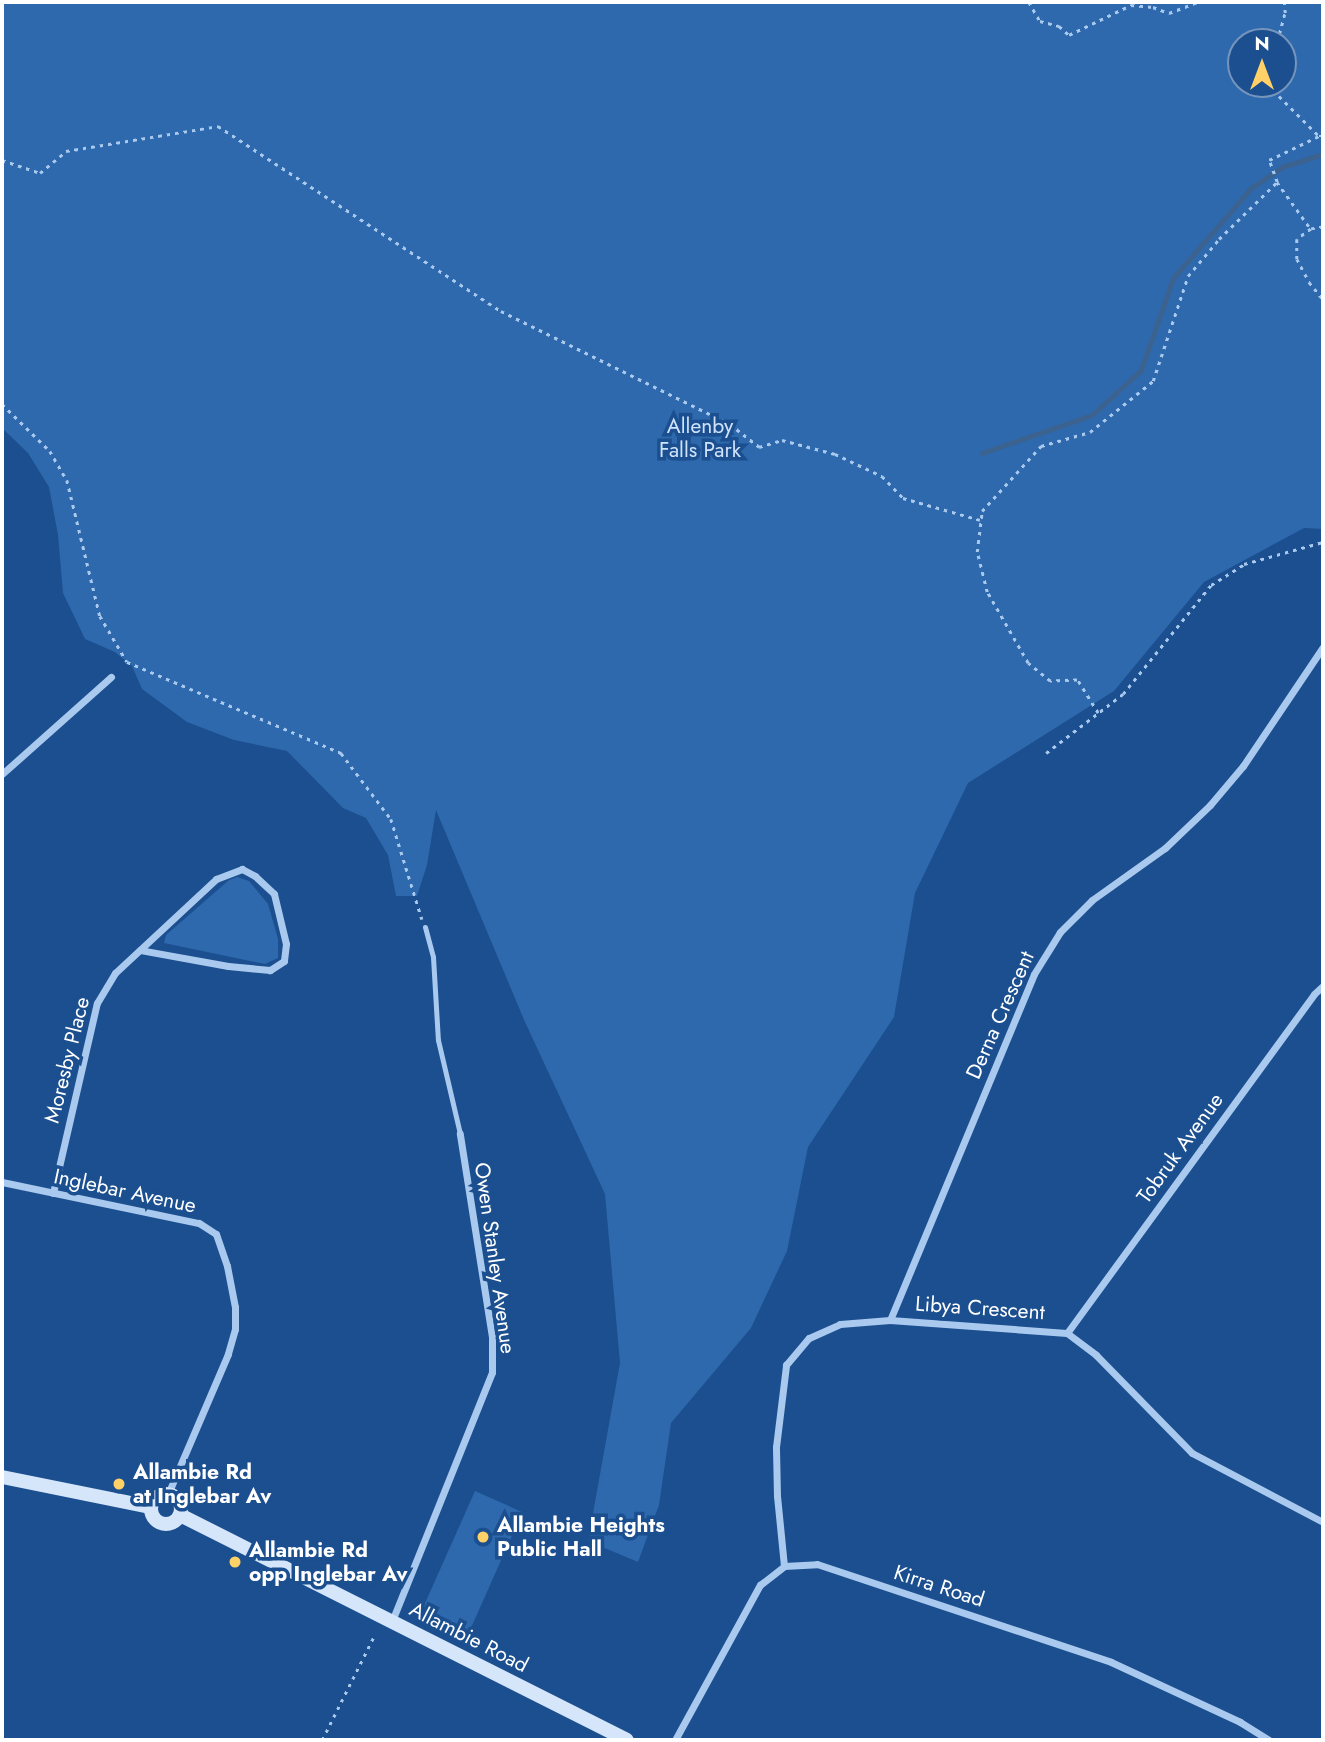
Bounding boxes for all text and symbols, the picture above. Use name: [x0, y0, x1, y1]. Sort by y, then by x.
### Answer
north arrow: [1227, 28, 1297, 98]
text: N: [1254, 30, 1270, 57]
park label: Allenby Falls Park: [659, 413, 741, 463]
street label: Derna Crescent: [961, 947, 1039, 1083]
street label: Moresby Place: [39, 994, 95, 1126]
street label: Tobruk Avenue: [1132, 1088, 1228, 1208]
street label: Owen Stanley Avenue: [469, 1161, 521, 1355]
street label: Inglebar Avenue: [52, 1164, 198, 1218]
street label: Libya Crescent: [914, 1291, 1046, 1325]
place label: Allambie Rd at Inglebar Av: [133, 1459, 271, 1509]
marker: Allambie Rd at Inglebar Av: [111, 1476, 127, 1492]
place label: Allambie Heights Public Hall: [497, 1512, 665, 1562]
marker: Allambie Heights Public Hall: [475, 1529, 491, 1545]
place label: Allambie Rd opp Inglebar Av: [249, 1537, 408, 1587]
marker: Allambie Rd opp Inglebar Av: [227, 1554, 243, 1570]
street label: Kirra Road: [891, 1560, 987, 1612]
street label: Allambie Road: [405, 1596, 533, 1678]

